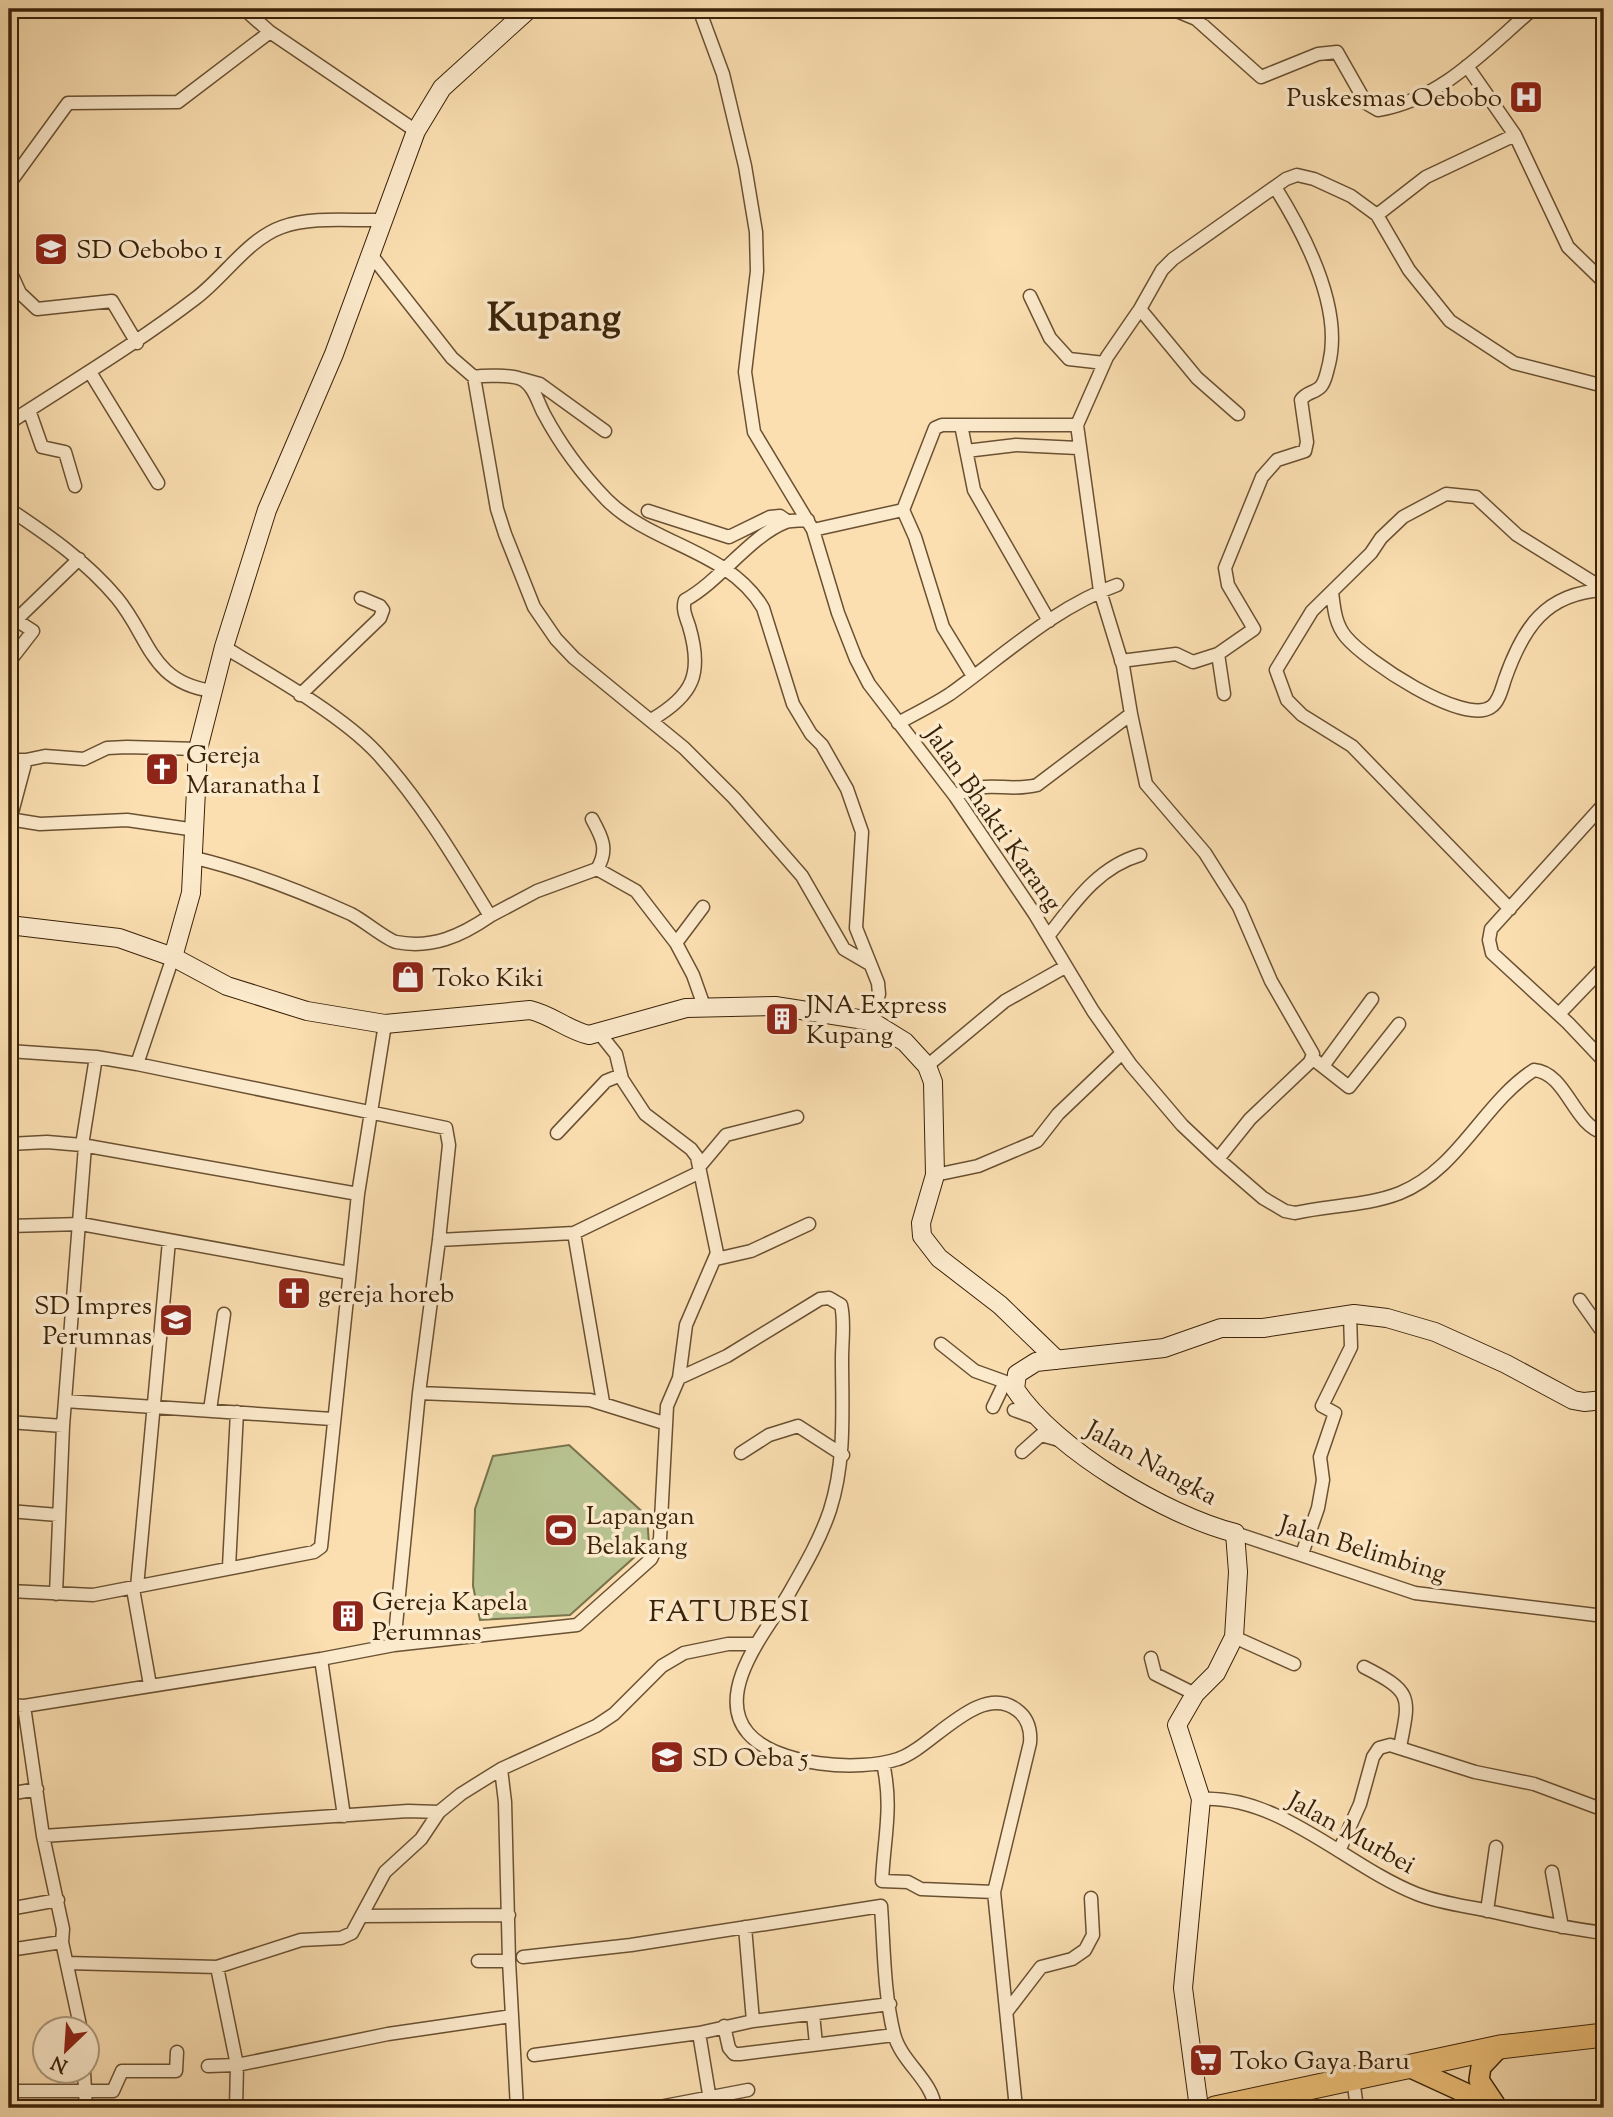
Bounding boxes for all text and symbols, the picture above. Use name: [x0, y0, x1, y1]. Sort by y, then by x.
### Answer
hospital icon: Puskesmas Oebobo: [1507, 78, 1545, 116]
place label: Puskesmas Oebobo: [1287, 81, 1502, 118]
school or university icon: SD Oebobo 1: [32, 230, 70, 268]
place label: SD Oebobo 1: [76, 233, 223, 270]
district label: Kupang: [487, 292, 621, 349]
street label: Jalan Bhakti Karang: [913, 718, 1070, 920]
place label: Gereja Maranatha I: [186, 738, 321, 805]
church icon: Gereja Maranatha I: [143, 750, 181, 788]
shop icon: Toko Kiki: [389, 958, 427, 996]
place label: Toko Kiki: [432, 961, 543, 998]
place label: JNA Express Kupang: [804, 988, 947, 1055]
building icon: JNA Express Kupang: [763, 1000, 801, 1038]
church icon: gereja horeb: [275, 1274, 313, 1312]
place label: gereja horeb: [318, 1277, 454, 1314]
place label: SD Impres Perumnas: [34, 1289, 152, 1356]
school or university icon: SD Impres Perumnas: [157, 1301, 195, 1339]
street label: Jalan Nangka: [1076, 1412, 1224, 1516]
place label: Lapangan Belakang: [586, 1499, 695, 1566]
street label: Jalan Belimbing: [1272, 1507, 1451, 1593]
sports icon: Lapangan Belakang: [542, 1511, 580, 1549]
place label: Gereja Kapela Perumnas: [372, 1585, 528, 1652]
district label: FATUBESI: [649, 1592, 811, 1635]
building icon: Gereja Kapela Perumnas: [329, 1597, 367, 1635]
school or university icon: SD Oeba 5: [648, 1738, 686, 1776]
place label: SD Oeba 5: [692, 1741, 808, 1778]
street label: Jalan Murbei: [1278, 1783, 1422, 1885]
north arrow: [32, 2016, 102, 2086]
supermarket icon: Toko Gaya Baru: [1187, 2041, 1225, 2079]
place label: Toko Gaya Baru: [1230, 2044, 1410, 2081]
text: N: [47, 2048, 72, 2079]

